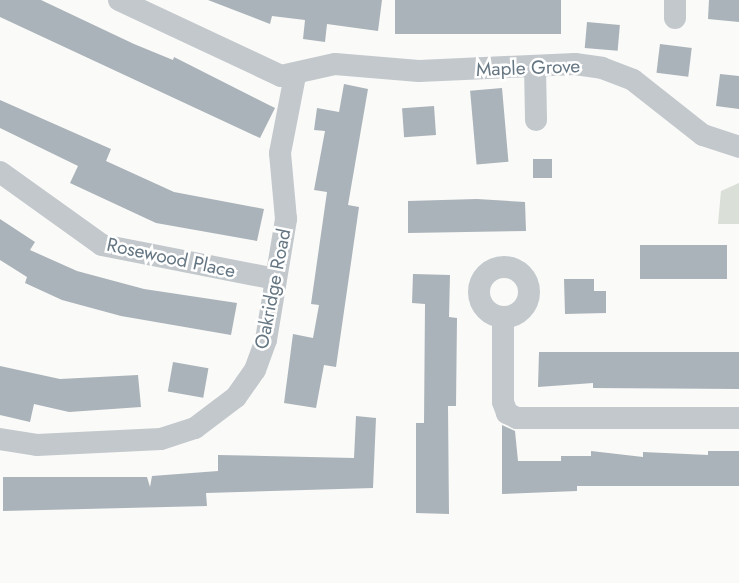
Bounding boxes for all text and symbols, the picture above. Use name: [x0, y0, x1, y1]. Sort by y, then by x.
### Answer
street label: Maple Grove: [476, 55, 580, 81]
street label: Oakridge Road: [250, 227, 296, 351]
street label: Rosewood Place: [105, 233, 237, 283]

